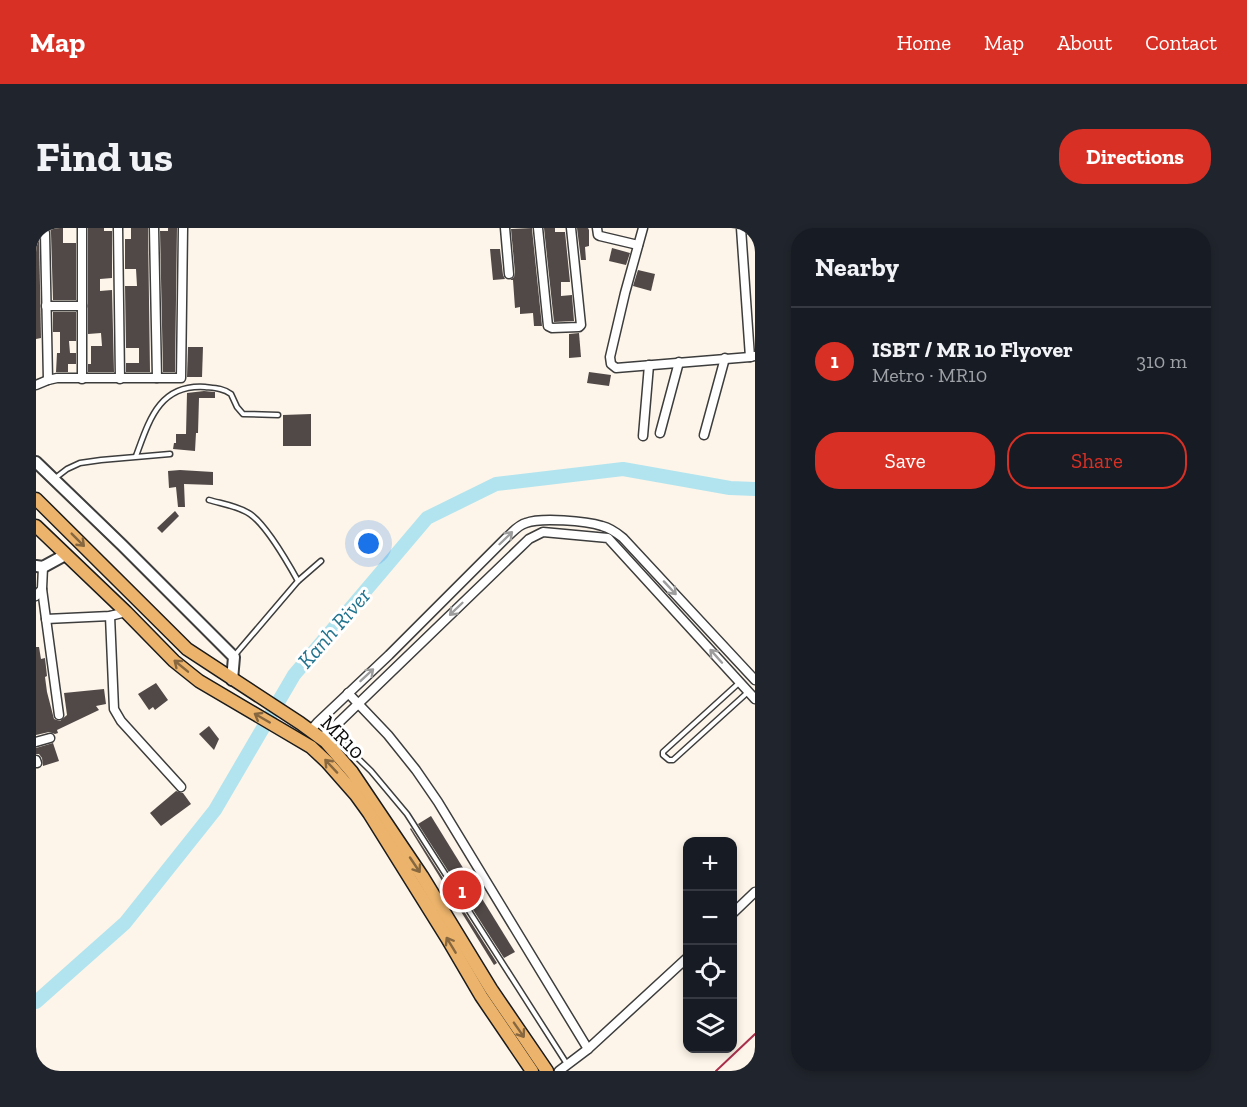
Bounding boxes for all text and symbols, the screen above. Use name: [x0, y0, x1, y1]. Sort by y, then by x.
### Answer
text: Map: [30, 26, 85, 59]
text: Home: [897, 30, 951, 55]
text: Map: [984, 30, 1024, 55]
text: About: [1057, 30, 1112, 55]
text: Contact: [1145, 30, 1217, 55]
button: Directions: [1059, 129, 1211, 184]
text: Find us: [36, 131, 173, 182]
text: Nearby: [815, 251, 899, 283]
text: ISBT / MR 10 Flyover: [872, 336, 1073, 363]
text: 1: [830, 349, 839, 373]
text: 310 m: [1136, 349, 1187, 373]
text: Metro · MR10: [872, 363, 987, 387]
button: Save: [815, 432, 995, 489]
button: Share: [1007, 432, 1187, 489]
your location: [354, 529, 383, 558]
one-way arrow: [499, 531, 514, 546]
one-way arrow: [70, 533, 85, 548]
one-way arrow: [663, 580, 677, 595]
water label: Kanh River: [292, 582, 377, 674]
one-way arrow: [448, 602, 463, 617]
one-way arrow: [709, 649, 723, 664]
one-way arrow: [173, 660, 189, 673]
one-way arrow: [360, 668, 375, 683]
street label: MR10: [316, 710, 370, 764]
one-way arrow: [254, 711, 271, 723]
one-way arrow: [324, 759, 338, 774]
map controls: [683, 837, 737, 1053]
button: +: [683, 837, 737, 891]
one-way arrow: [409, 857, 421, 873]
pin: 1: [442, 868, 482, 912]
button: −: [683, 891, 737, 945]
one-way arrow: [445, 937, 457, 954]
button: locate: [683, 945, 737, 999]
button: layers: [683, 999, 737, 1053]
one-way arrow: [513, 1021, 525, 1037]

